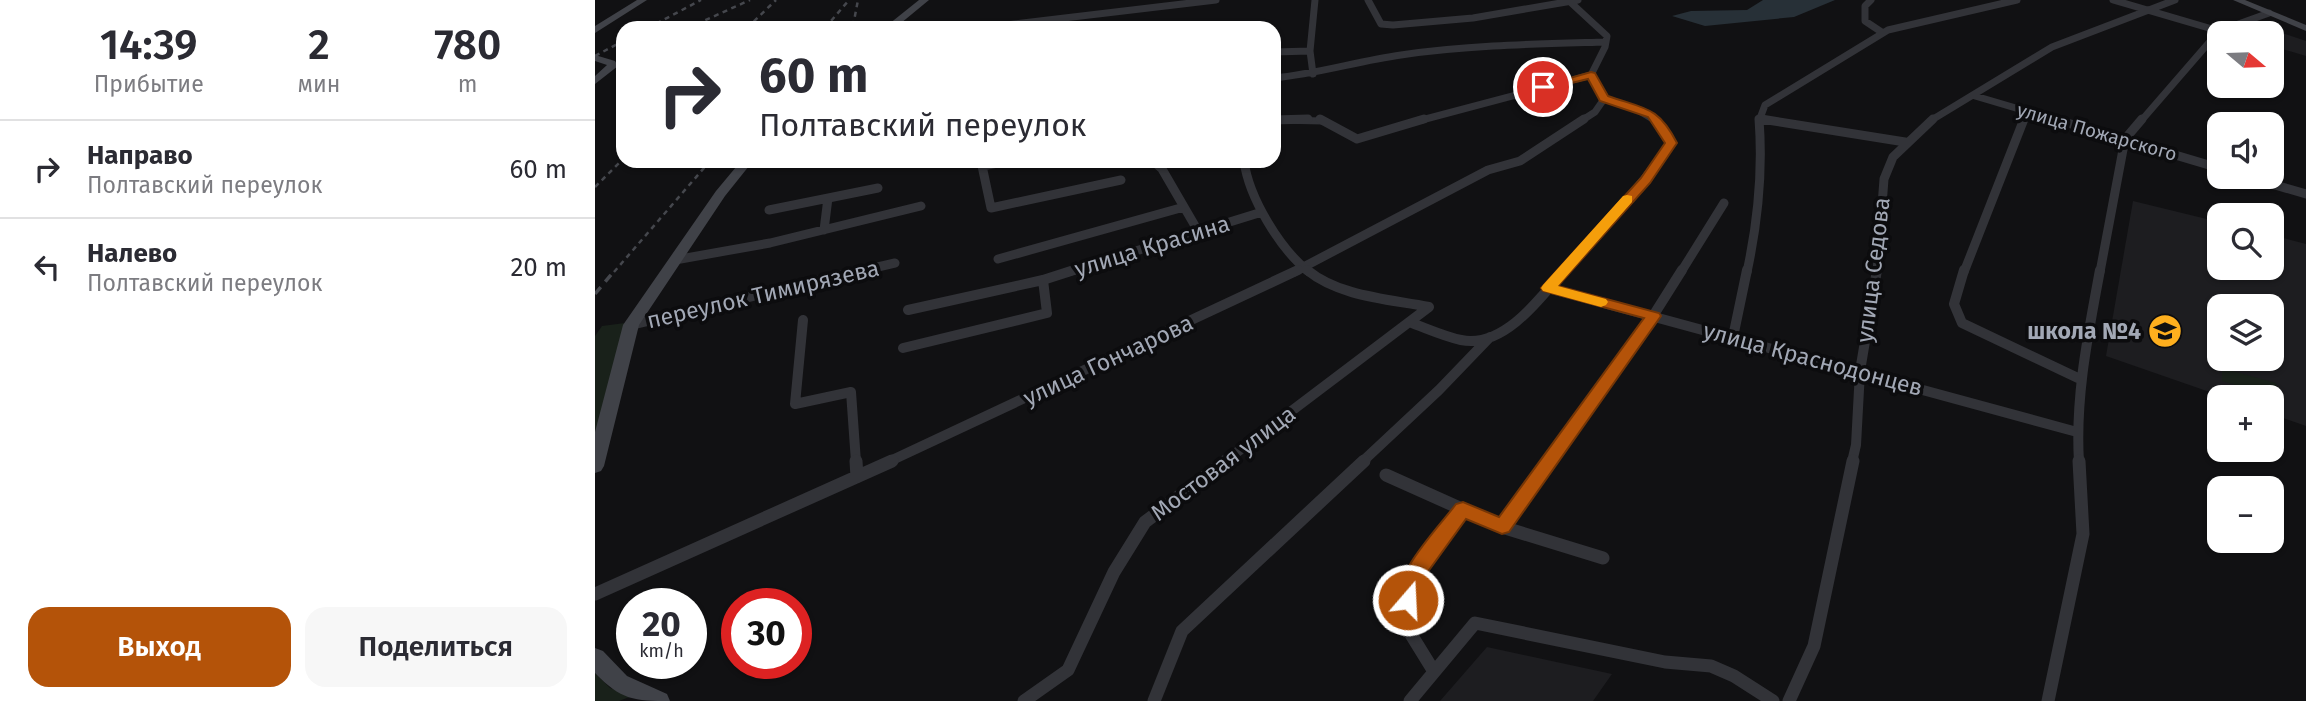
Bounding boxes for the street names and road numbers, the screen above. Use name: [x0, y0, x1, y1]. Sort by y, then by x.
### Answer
street label: улица Пожарского: [2014, 98, 2180, 166]
street label: улица Седова: [1850, 196, 1896, 344]
street label: улица Красина: [1071, 209, 1233, 283]
street label: переулок Тимирязева: [644, 254, 882, 334]
street label: улица Гончарова: [1019, 308, 1197, 412]
street label: улица Краснодонцев: [1700, 316, 1926, 402]
street label: Мостовая улица: [1145, 400, 1301, 526]

